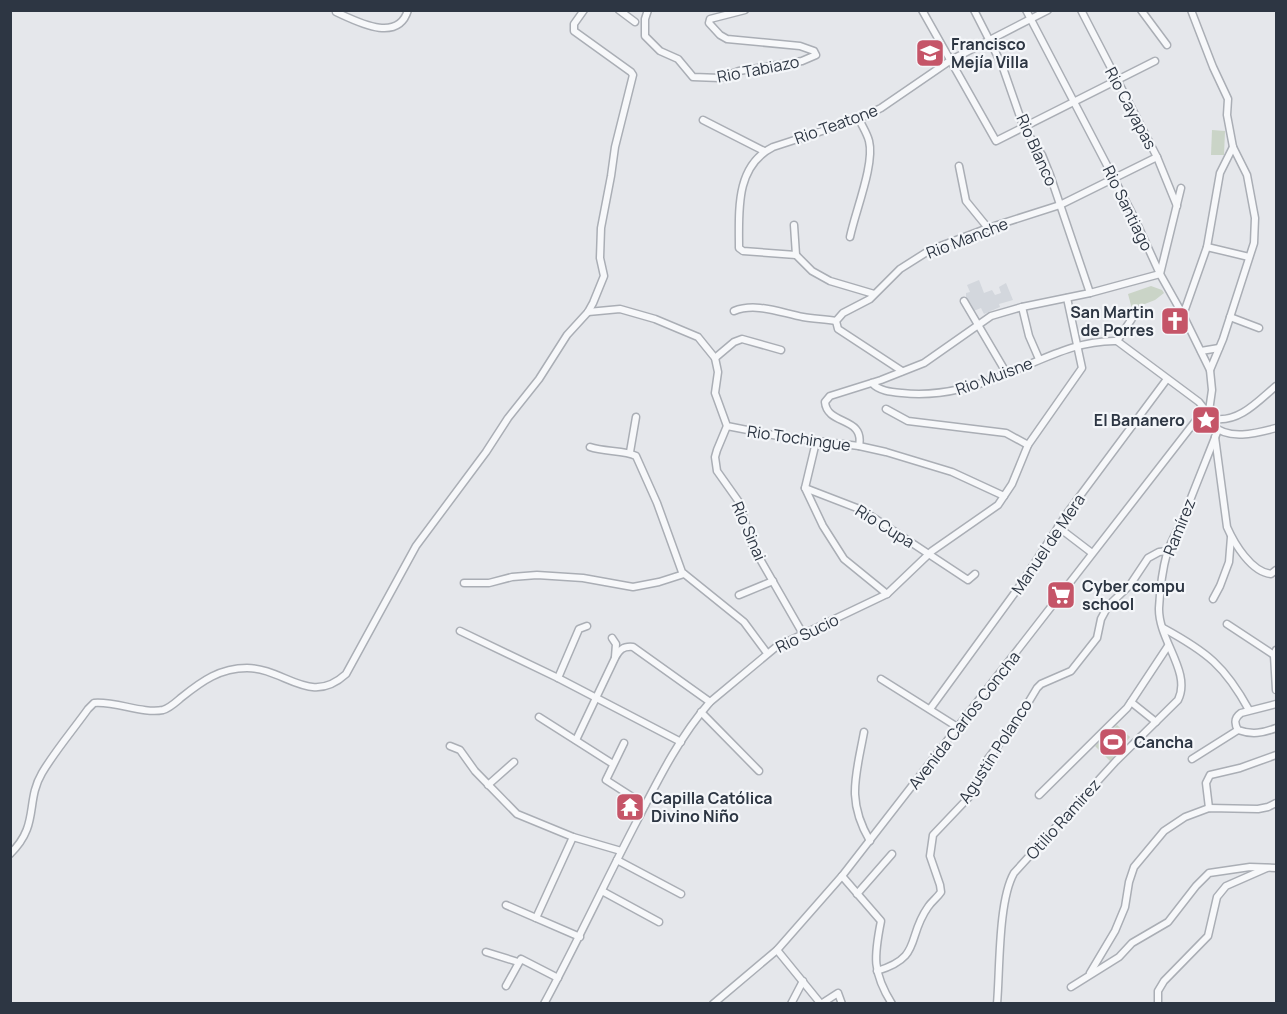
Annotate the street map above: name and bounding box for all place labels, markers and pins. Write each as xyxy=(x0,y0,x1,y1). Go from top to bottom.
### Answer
place label: Francisco Mejía Villa xyxy=(951,33,1028,73)
school or university icon: Francisco Mejía Villa xyxy=(914,37,946,69)
place label: San Martin de Porres xyxy=(1070,301,1154,341)
church icon: San Martin de Porres xyxy=(1159,305,1191,337)
place icon: El Bananero xyxy=(1190,404,1222,436)
place label: El Bananero xyxy=(1094,409,1185,431)
place label: Cyber compu school xyxy=(1082,575,1185,615)
supermarket icon: Cyber compu school xyxy=(1045,579,1077,611)
sports icon: Cancha xyxy=(1097,726,1129,758)
place label: Cancha xyxy=(1134,731,1193,753)
place label: Capilla Católica Divino Niño xyxy=(651,787,772,827)
temple icon: Capilla Católica Divino Niño xyxy=(614,791,646,823)

